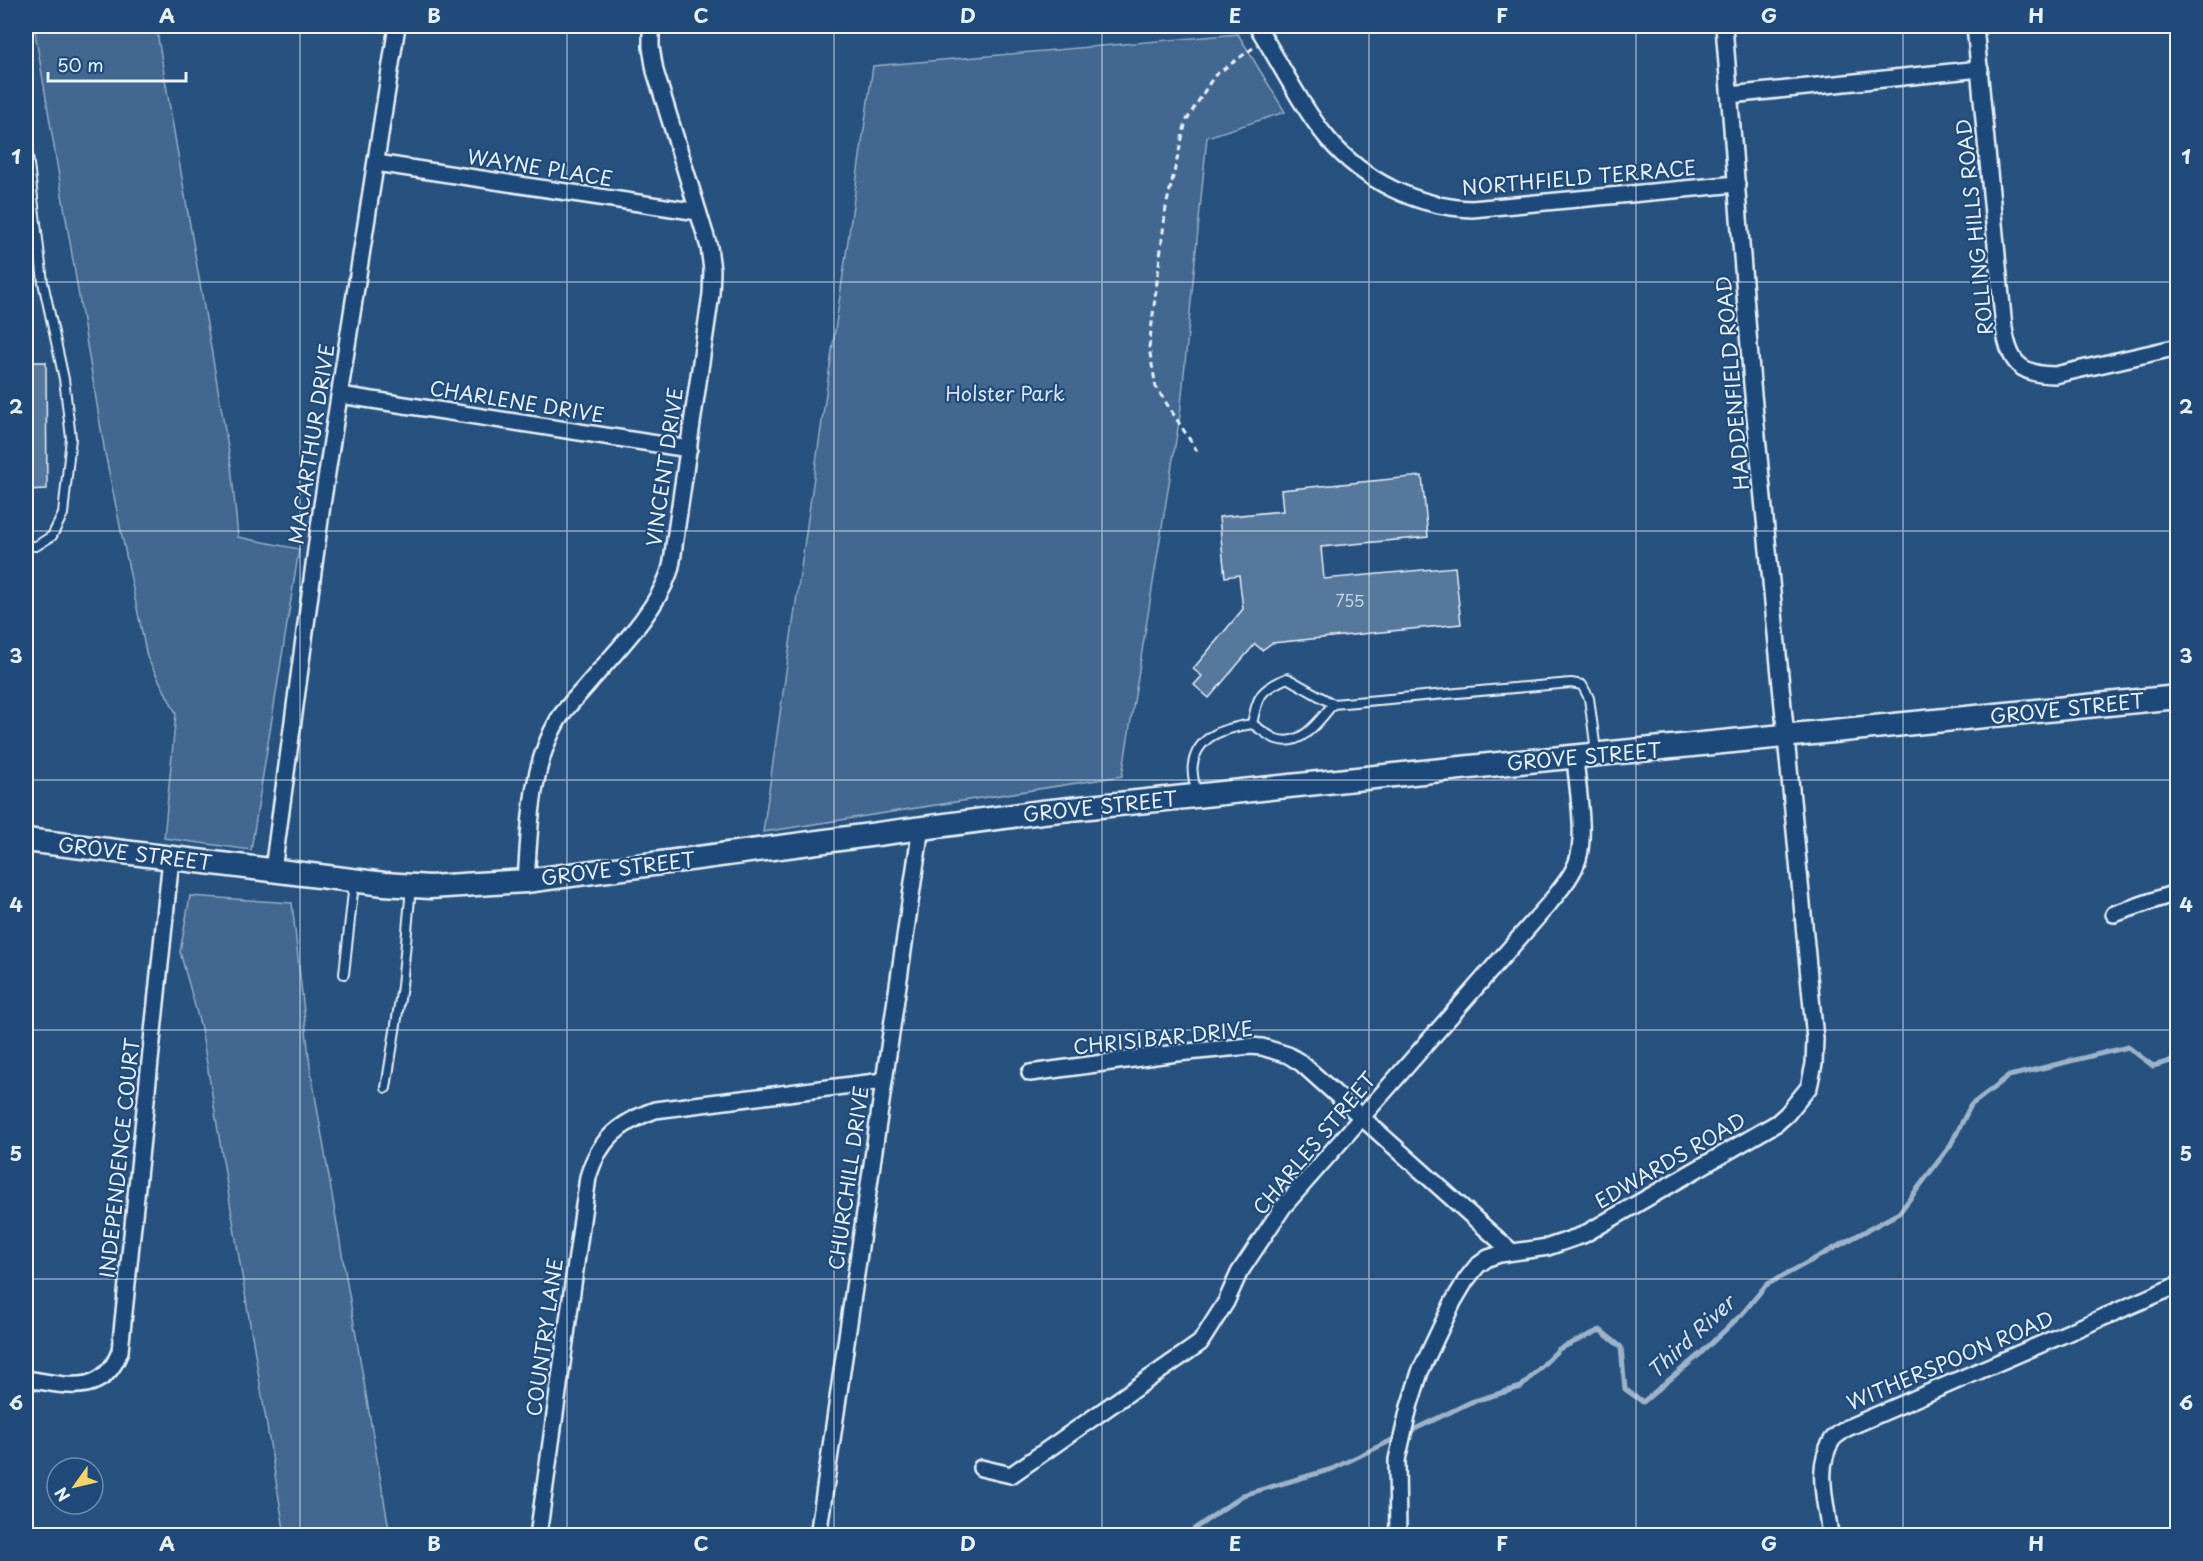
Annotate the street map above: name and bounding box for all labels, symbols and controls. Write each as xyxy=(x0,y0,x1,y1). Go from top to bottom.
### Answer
text: A xyxy=(159,0,175,30)
text: B xyxy=(427,0,441,30)
text: C xyxy=(693,0,709,30)
text: D xyxy=(960,0,976,30)
text: E xyxy=(1229,0,1241,30)
text: F xyxy=(1496,0,1508,30)
text: G xyxy=(1761,0,1777,30)
text: H xyxy=(2028,0,2044,30)
scale bar xyxy=(48,45,186,83)
text: 50 m xyxy=(57,51,104,78)
street label: ROLLING HILLS ROAD xyxy=(1948,117,2000,337)
text: 1 xyxy=(11,141,21,171)
street label: WAYNE PLACE xyxy=(465,141,615,193)
text: 1 xyxy=(2181,141,2191,171)
street label: NORTHFIELD TERRACE xyxy=(1461,152,1697,202)
street label: HADDENFIELD ROAD xyxy=(1708,275,1756,491)
street label: MACARTHUR DRIVE xyxy=(280,342,342,546)
street label: CHARLENE DRIVE xyxy=(428,372,606,430)
park label: Holster Park xyxy=(945,378,1065,408)
street label: VINCENT DRIVE xyxy=(638,385,690,549)
text: 2 xyxy=(9,391,23,421)
text: 2 xyxy=(2179,391,2193,421)
house number: 755 xyxy=(1336,588,1364,612)
text: 3 xyxy=(9,640,23,670)
text: 3 xyxy=(2179,640,2193,670)
street label: GROVE STREET xyxy=(1988,685,2146,731)
street label: GROVE STREET xyxy=(1506,734,1663,778)
street label: GROVE STREET xyxy=(1021,783,1179,829)
street label: GROVE STREET xyxy=(56,829,214,877)
street label: GROVE STREET xyxy=(539,844,697,892)
text: 4 xyxy=(9,889,23,919)
text: 4 xyxy=(2179,889,2193,919)
street label: CHRISIBAR DRIVE xyxy=(1071,1013,1255,1061)
street label: INDEPENDENCE COURT xyxy=(91,1036,147,1279)
street label: CHARLES STREET xyxy=(1245,1065,1383,1221)
street label: CHURCHILL DRIVE xyxy=(820,1084,876,1272)
street label: EDWARDS ROAD xyxy=(1589,1105,1751,1215)
text: 5 xyxy=(10,1138,22,1168)
text: 5 xyxy=(2180,1138,2192,1168)
street label: COUNTRY LANE xyxy=(518,1256,570,1418)
water label: Third River xyxy=(1639,1285,1743,1385)
street label: WITHERSPOON ROAD xyxy=(1842,1303,2058,1417)
text: 6 xyxy=(9,1387,23,1417)
text: 6 xyxy=(2179,1387,2193,1417)
north arrow xyxy=(45,1456,105,1516)
text: N xyxy=(48,1483,75,1507)
text: A xyxy=(159,1528,175,1558)
text: B xyxy=(427,1528,441,1558)
text: C xyxy=(693,1528,709,1558)
text: D xyxy=(960,1528,976,1558)
text: E xyxy=(1229,1528,1241,1558)
text: F xyxy=(1496,1528,1508,1558)
text: G xyxy=(1761,1528,1777,1558)
text: H xyxy=(2028,1528,2044,1558)

